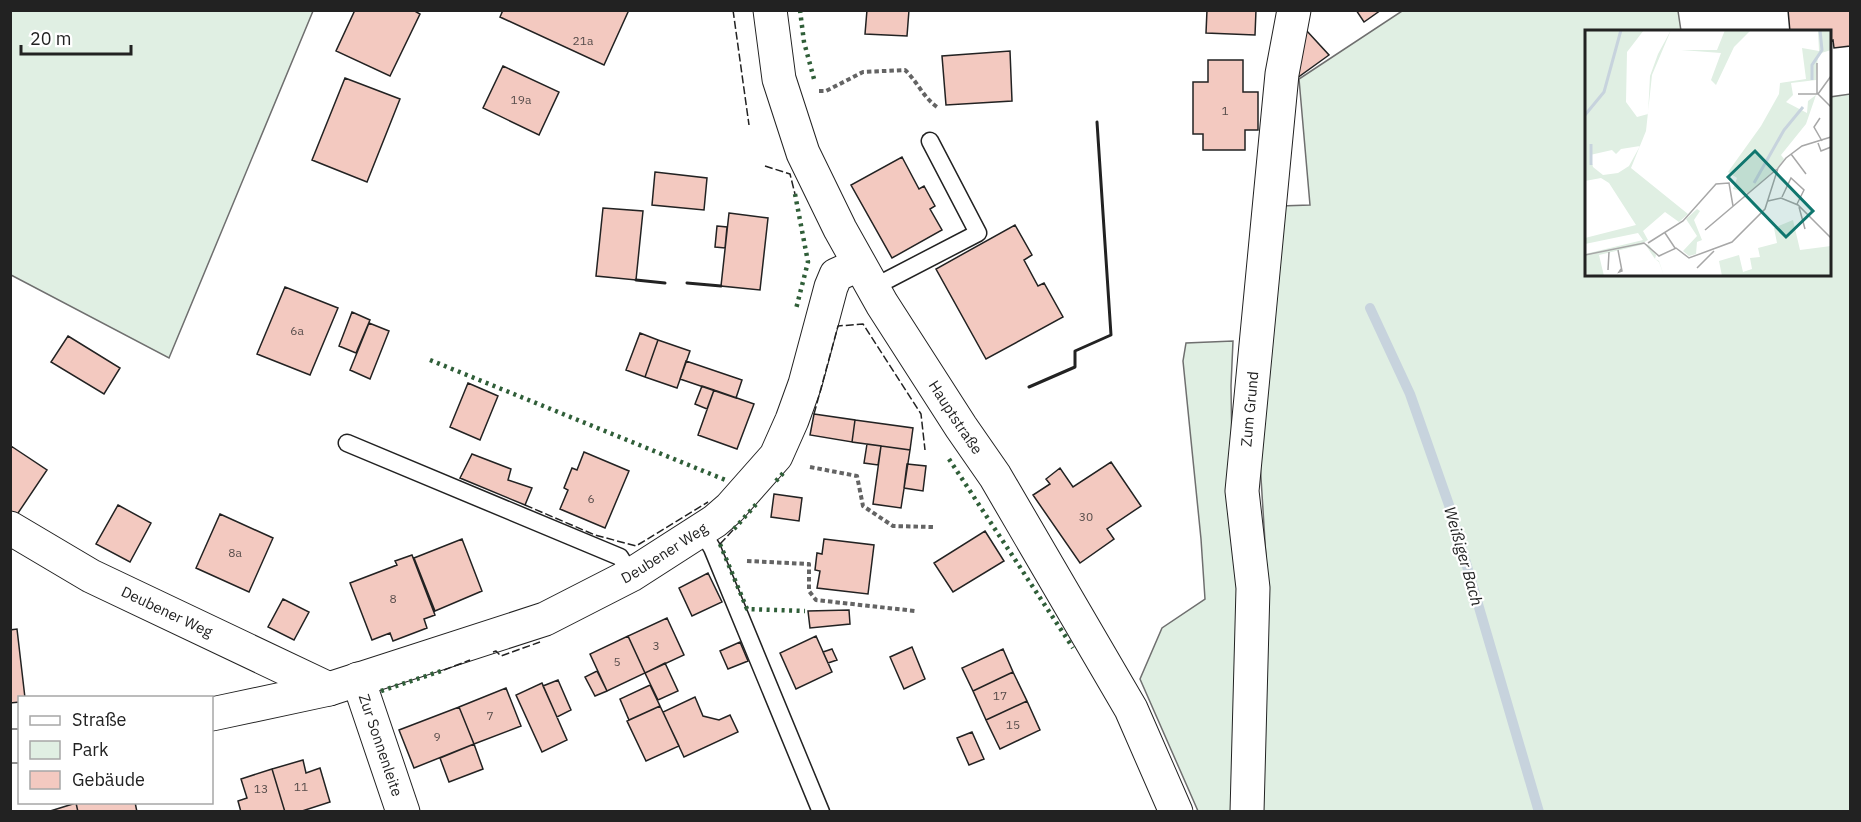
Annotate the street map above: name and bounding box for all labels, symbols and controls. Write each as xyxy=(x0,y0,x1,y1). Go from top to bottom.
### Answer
scale bar xyxy=(21,18,130,56)
text: 20 m xyxy=(30,27,72,50)
inset map xyxy=(1585,30,1831,276)
house number: 21a xyxy=(573,33,594,48)
house number: 19a xyxy=(511,92,532,107)
house number: 1 xyxy=(1221,103,1229,118)
house number: 6a xyxy=(290,323,304,338)
street label: Zum Grund xyxy=(1236,371,1262,448)
street label: Hauptstraße xyxy=(925,377,987,458)
house number: 6 xyxy=(587,491,595,506)
water label: Weißiger Bach xyxy=(1440,504,1488,608)
house number: 30 xyxy=(1079,509,1093,524)
street label: Deubener Weg xyxy=(618,518,711,587)
house number: 8a xyxy=(228,545,242,560)
street label: Deubener Weg xyxy=(118,582,216,641)
house number: 8 xyxy=(389,591,397,606)
house number: 3 xyxy=(652,638,660,653)
house number: 5 xyxy=(613,654,621,669)
house number: 17 xyxy=(993,688,1007,703)
street label: Zur Sonnenleite xyxy=(355,692,407,799)
legend xyxy=(18,696,213,804)
text: Straße xyxy=(72,708,126,731)
house number: 7 xyxy=(486,708,494,723)
house number: 15 xyxy=(1006,717,1020,732)
house number: 9 xyxy=(433,729,441,744)
text: Park xyxy=(72,738,109,761)
text: Gebäude xyxy=(72,768,145,791)
house number: 11 xyxy=(294,779,308,794)
house number: 13 xyxy=(254,781,268,796)

